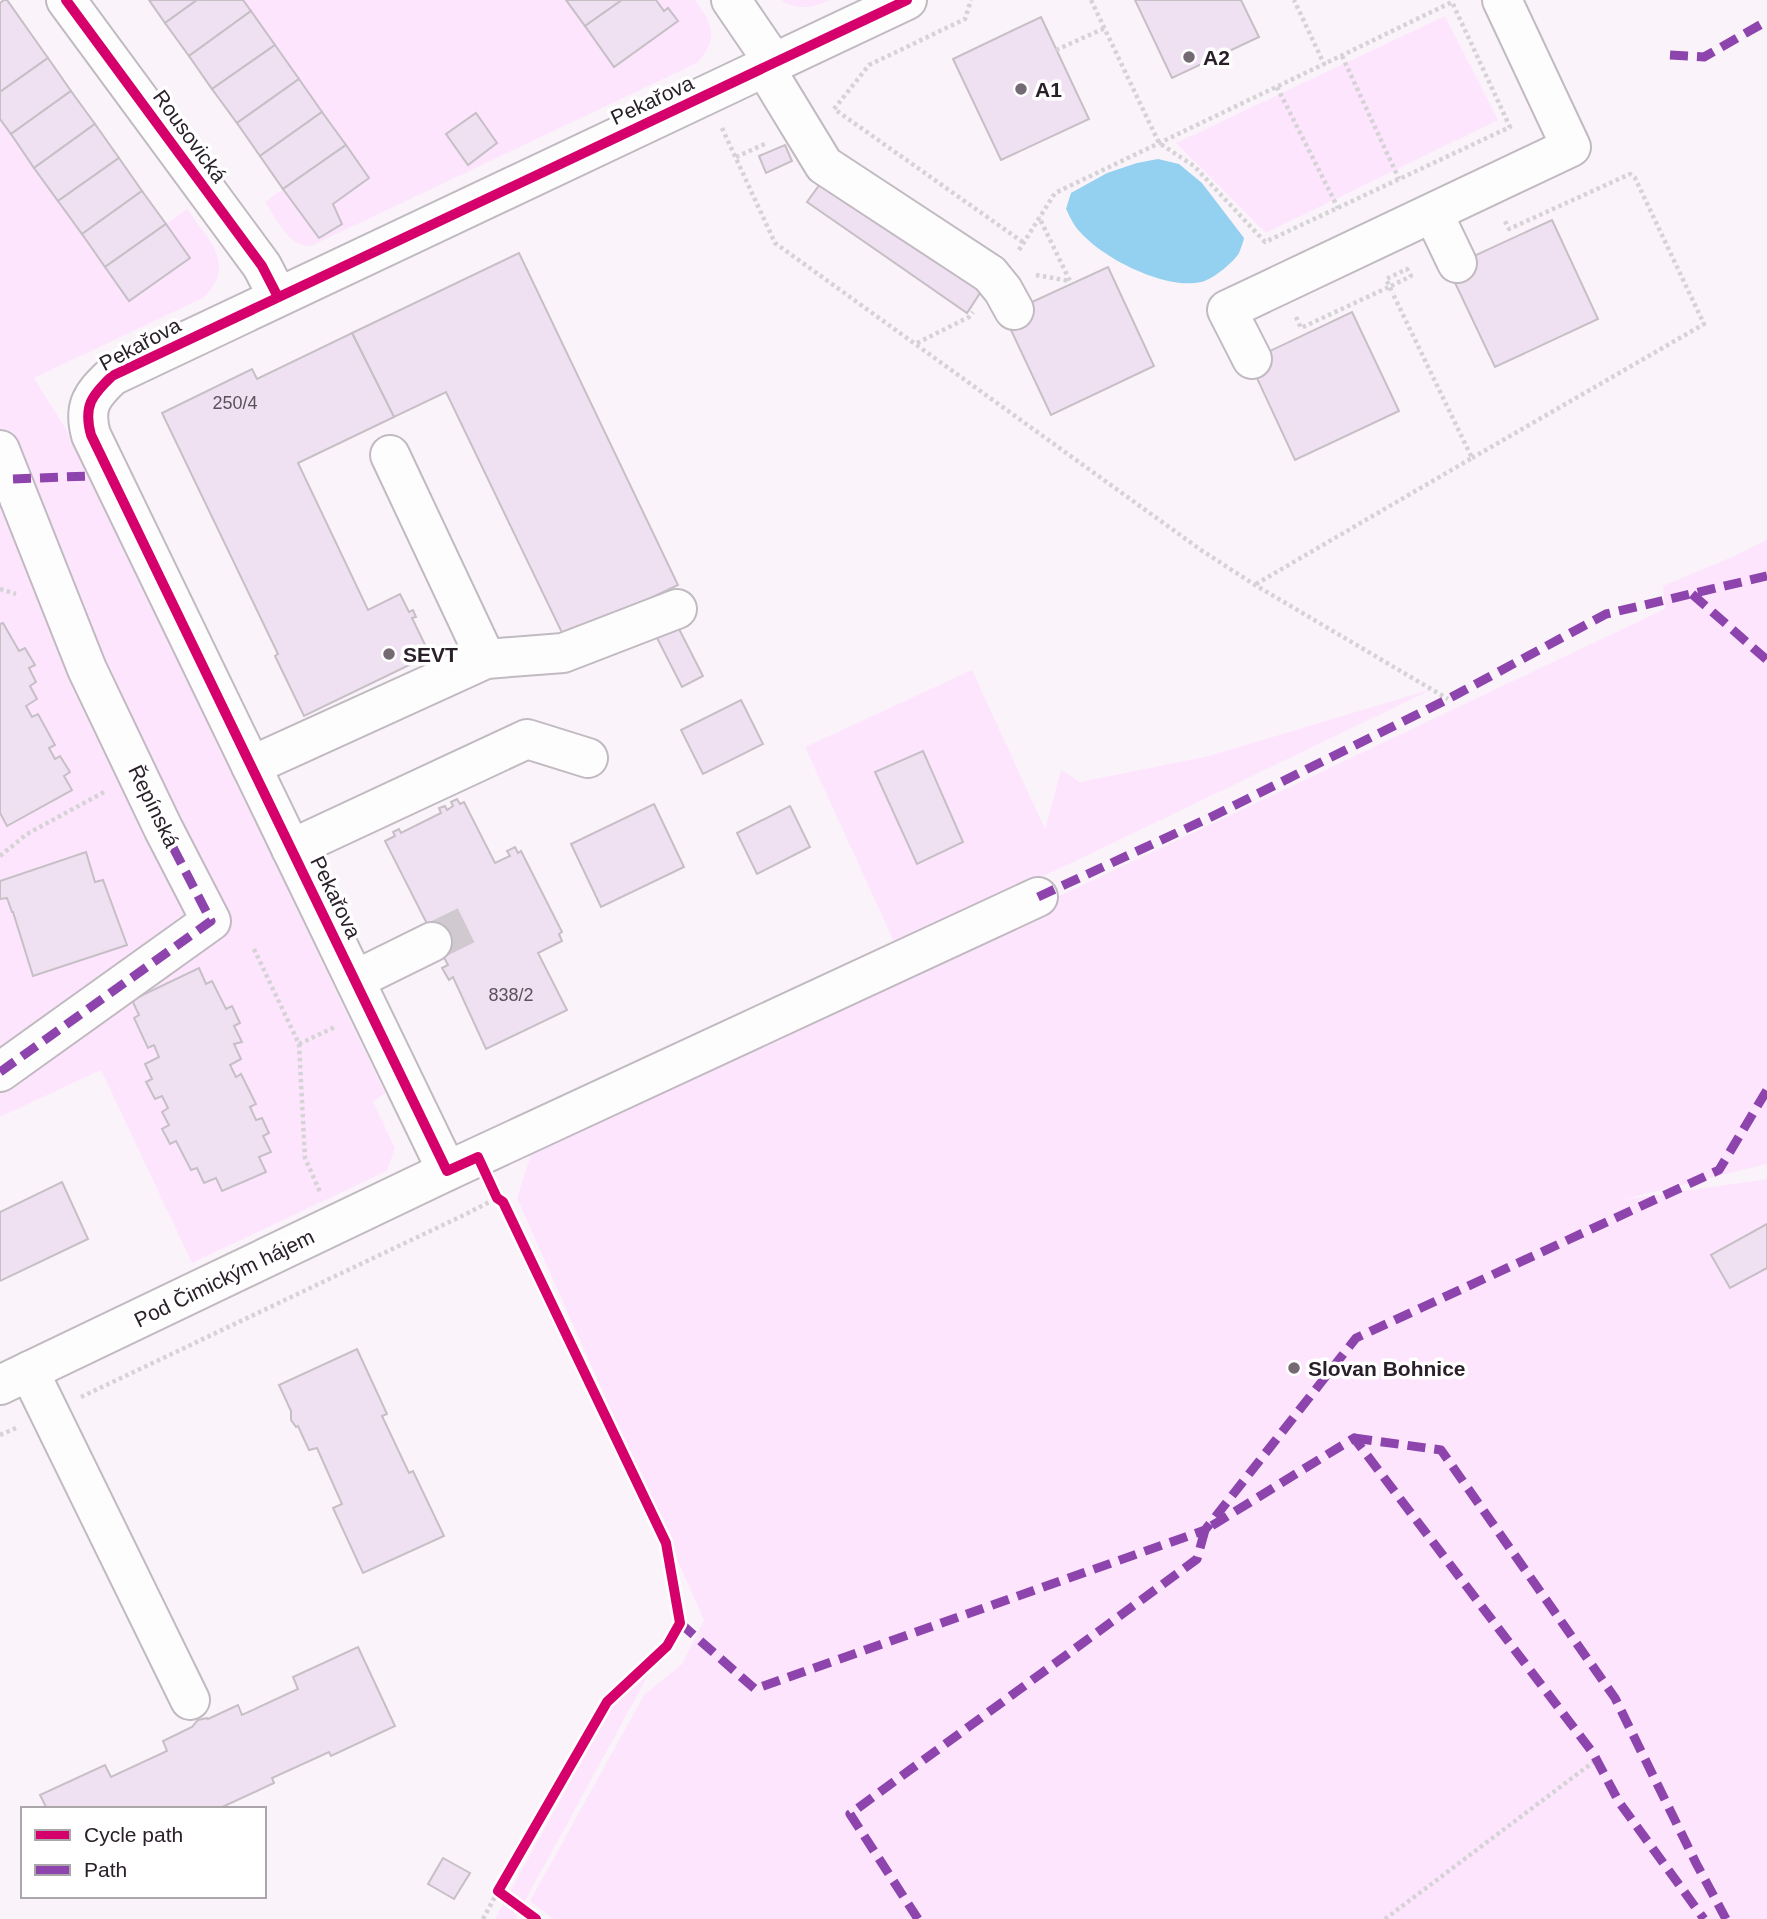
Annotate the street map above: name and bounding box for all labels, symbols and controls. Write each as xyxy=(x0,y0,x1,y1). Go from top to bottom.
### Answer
place label: A2 xyxy=(1203,46,1230,69)
marker: A2 xyxy=(1181,49,1197,65)
street label: Pekařova xyxy=(607,71,697,129)
place label: A1 xyxy=(1035,78,1062,101)
marker: A1 xyxy=(1013,81,1029,97)
street label: Rousovická xyxy=(149,85,231,187)
street label: Pekařova xyxy=(95,313,185,375)
house number: 250/4 xyxy=(212,393,258,413)
place label: SEVT xyxy=(403,643,458,666)
marker: SEVT xyxy=(381,646,397,662)
street label: Řepínská xyxy=(124,761,184,851)
street label: Pekařova xyxy=(306,852,366,942)
house number: 838/2 xyxy=(488,985,534,1005)
street label: Pod Čimickým hájem xyxy=(130,1224,318,1332)
place label: Slovan Bohnice xyxy=(1308,1357,1466,1380)
marker: Slovan Bohnice xyxy=(1286,1360,1302,1376)
legend xyxy=(21,1807,266,1898)
text: Cycle path xyxy=(84,1823,183,1846)
text: Path xyxy=(84,1858,127,1881)

